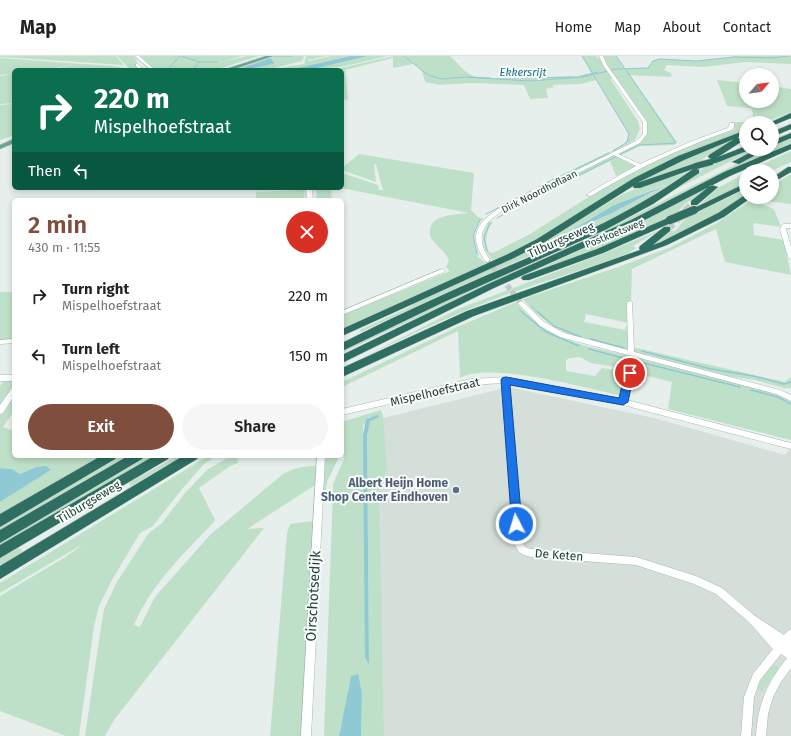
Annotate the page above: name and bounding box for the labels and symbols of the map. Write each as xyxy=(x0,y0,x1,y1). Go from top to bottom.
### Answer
water label: Ekkersrijt xyxy=(500,66,547,79)
north arrow xyxy=(739,68,779,108)
street label: Dirk Noordhoflaan xyxy=(500,168,579,216)
street label: Postkoetsweg xyxy=(583,216,646,251)
street label: Tilburgseweg xyxy=(526,219,597,261)
pin xyxy=(613,356,647,390)
street label: Mispelhoefstraat xyxy=(389,375,482,409)
place label: Albert Heijn Home Shop Center Eindhoven xyxy=(321,476,448,504)
street label: Tilburgseweg xyxy=(55,477,124,526)
marker: Albert Heijn Home Shop Center Eindhoven xyxy=(451,485,461,495)
position arrow xyxy=(495,503,537,545)
street label: De Keten xyxy=(534,546,584,564)
street label: Oirschotsedijk xyxy=(303,549,324,642)

